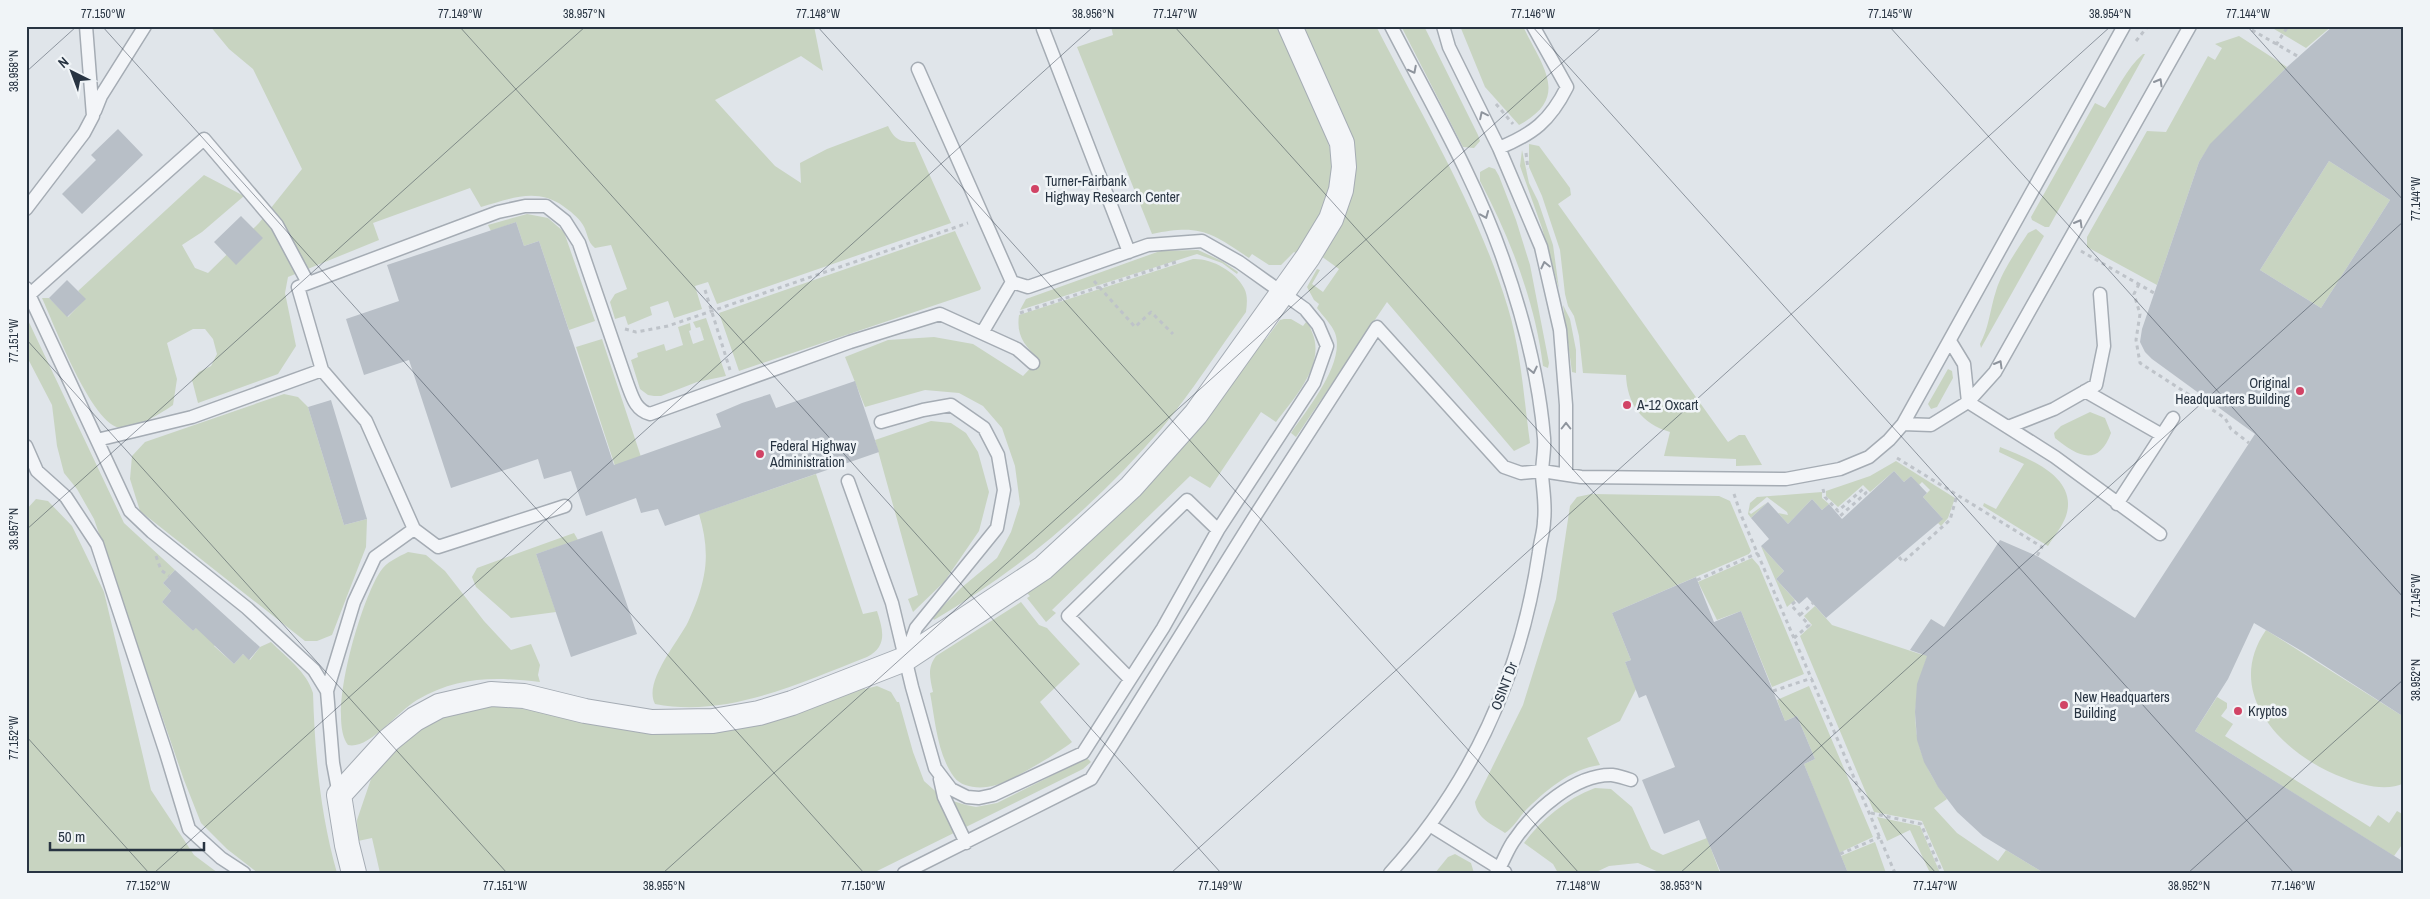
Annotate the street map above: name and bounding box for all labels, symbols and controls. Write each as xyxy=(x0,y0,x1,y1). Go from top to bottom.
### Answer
text: 77.150°W xyxy=(81,6,126,22)
text: 77.149°W xyxy=(438,6,483,22)
text: 38.957°N xyxy=(563,6,605,22)
text: 77.148°W xyxy=(796,6,841,22)
text: 38.956°N xyxy=(1072,6,1114,22)
text: 77.147°W xyxy=(1153,6,1198,22)
text: 77.146°W xyxy=(1511,6,1556,22)
text: 77.145°W xyxy=(1868,6,1913,22)
text: 38.954°N xyxy=(2089,6,2131,22)
text: 77.144°W xyxy=(2226,6,2271,22)
north arrow xyxy=(48,48,98,98)
text: 38.958°N xyxy=(6,50,22,92)
text: N xyxy=(54,53,72,72)
one-way arrow xyxy=(1407,65,1417,74)
one-way arrow xyxy=(2152,78,2162,87)
one-way arrow xyxy=(1479,112,1489,121)
place label: Turner-Fairbank Highway Research Center xyxy=(1045,172,1180,206)
text: 77.144°W xyxy=(2408,176,2424,221)
marker: Turner-Fairbank Highway Research Center xyxy=(1029,183,1041,195)
one-way arrow xyxy=(1479,210,1490,219)
one-way arrow xyxy=(2072,219,2082,228)
one-way arrow xyxy=(1540,261,1551,270)
text: 77.151°W xyxy=(6,318,22,363)
one-way arrow xyxy=(1993,361,2003,370)
one-way arrow xyxy=(1528,366,1538,375)
place label: Original Headquarters Building xyxy=(2175,374,2291,408)
marker: Original Headquarters Building xyxy=(2294,385,2306,397)
place label: A-12 Oxcart xyxy=(1636,396,1698,414)
marker: A-12 Oxcart xyxy=(1621,399,1633,411)
one-way arrow xyxy=(1561,421,1571,429)
place label: Federal Highway Administration xyxy=(769,437,856,471)
marker: Federal Highway Administration xyxy=(754,448,766,460)
text: 38.957°N xyxy=(6,508,22,550)
text: 77.145°W xyxy=(2408,573,2424,618)
street label: OSINT Dr xyxy=(1487,659,1521,713)
text: 38.952°N xyxy=(2408,659,2424,701)
place label: New Headquarters Building xyxy=(2074,688,2170,722)
marker: New Headquarters Building xyxy=(2058,699,2070,711)
place label: Kryptos xyxy=(2248,702,2287,720)
marker: Kryptos xyxy=(2232,705,2244,717)
text: 77.152°W xyxy=(6,715,22,760)
scale bar xyxy=(50,819,204,851)
text: 50 m xyxy=(58,826,85,847)
text: 77.152°W xyxy=(126,878,171,894)
text: 77.151°W xyxy=(483,878,528,894)
text: 38.955°N xyxy=(643,878,685,894)
text: 77.150°W xyxy=(841,878,886,894)
text: 77.149°W xyxy=(1198,878,1243,894)
text: 77.148°W xyxy=(1556,878,1601,894)
text: 38.953°N xyxy=(1660,878,1702,894)
text: 77.147°W xyxy=(1913,878,1958,894)
text: 38.952°N xyxy=(2168,878,2210,894)
text: 77.146°W xyxy=(2271,878,2316,894)

